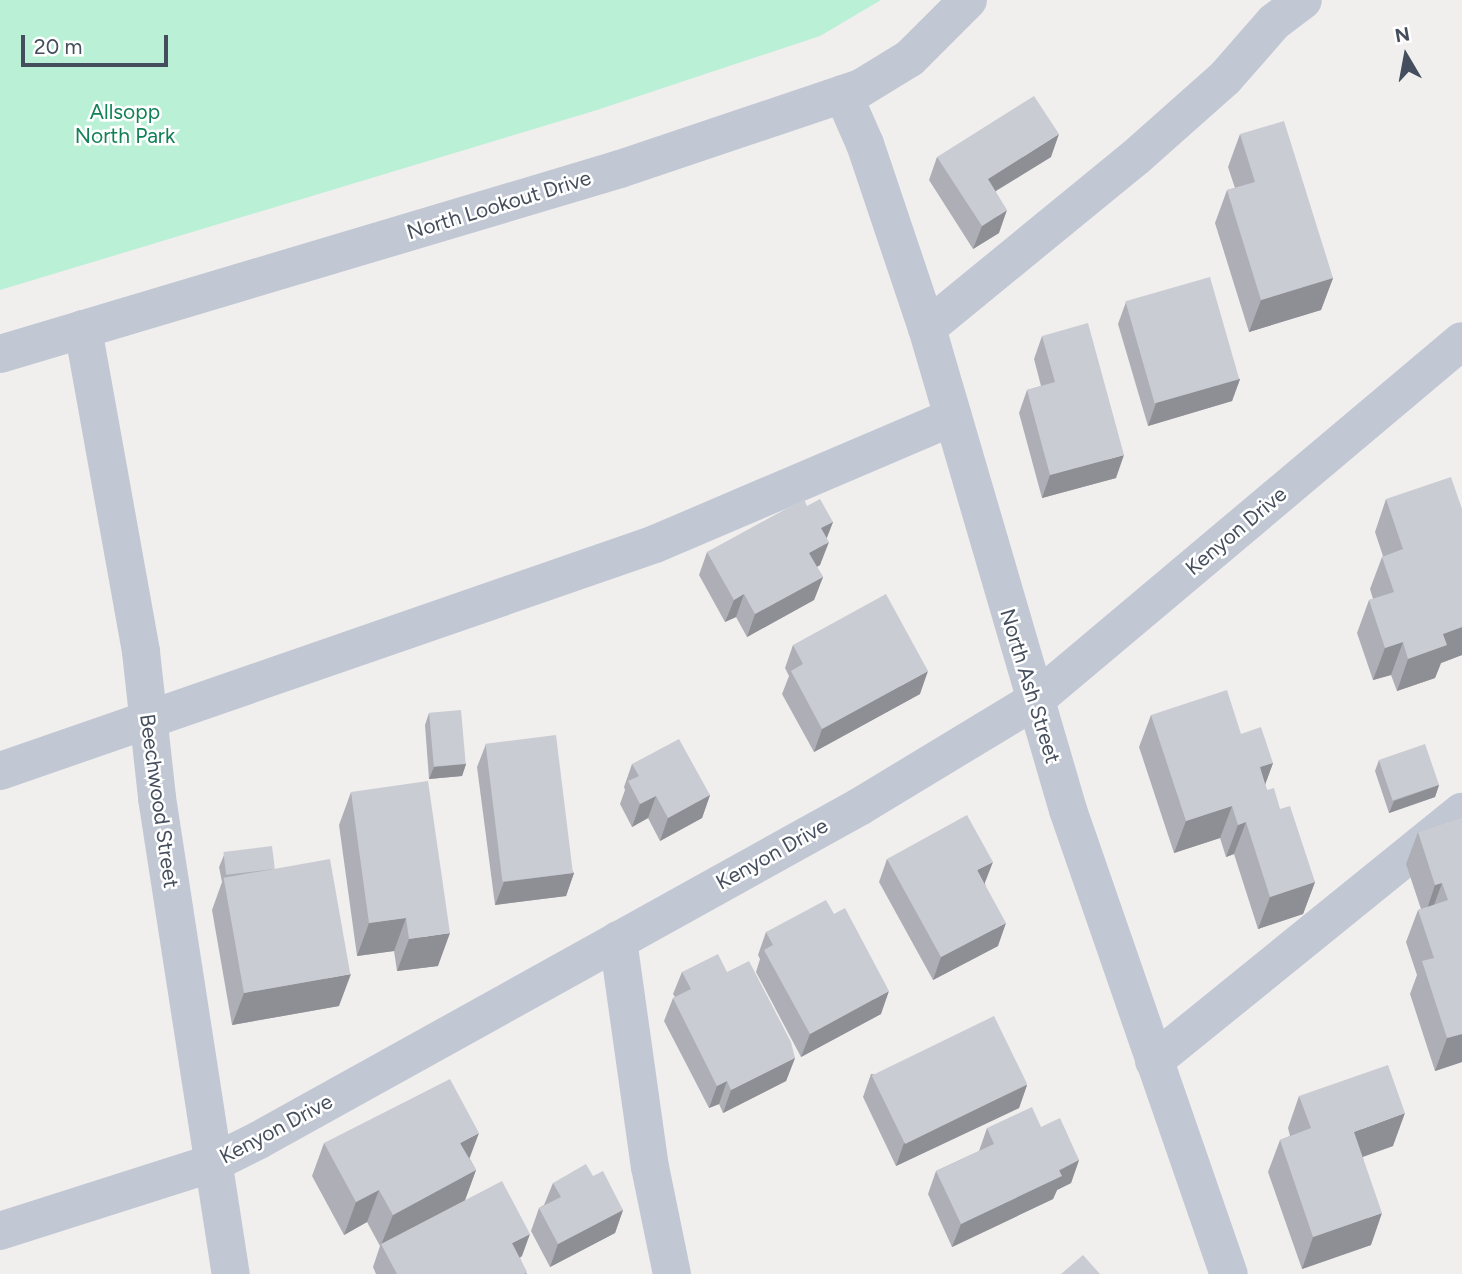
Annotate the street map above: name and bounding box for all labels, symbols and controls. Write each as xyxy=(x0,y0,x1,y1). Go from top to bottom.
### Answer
scale bar xyxy=(24,21,172,65)
north arrow xyxy=(1371,21,1441,91)
text: N xyxy=(1393,22,1411,47)
text: 20 m xyxy=(34,34,82,59)
park label: Allsopp North Park xyxy=(75,99,175,149)
street label: North Lookout Drive xyxy=(404,165,594,245)
street label: Kenyon Drive xyxy=(1180,481,1292,581)
street label: North Ash Street xyxy=(995,606,1065,766)
street label: Beechwood Street xyxy=(134,712,184,890)
street label: Kenyon Drive xyxy=(712,813,832,895)
street label: Kenyon Drive xyxy=(215,1089,337,1169)

